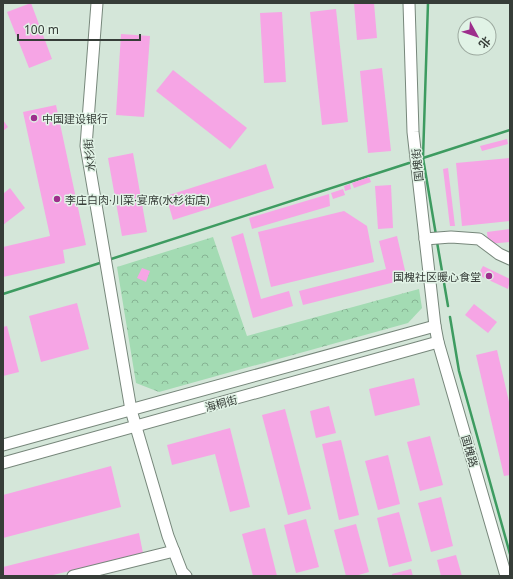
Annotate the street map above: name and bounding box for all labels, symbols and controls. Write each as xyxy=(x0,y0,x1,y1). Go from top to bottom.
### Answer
scale bar xyxy=(18,16,140,42)
north arrow xyxy=(457,16,497,56)
text: 100 m xyxy=(24,21,59,38)
text: 北 xyxy=(476,34,494,52)
place label: 中国建设银行 xyxy=(42,111,108,126)
marker: 中国建设银行 xyxy=(29,113,39,123)
street label: 水杉街 xyxy=(80,138,98,172)
street label: 国槐街 xyxy=(408,148,426,182)
place label: 李庄白肉·川菜·宴席(水杉街店) xyxy=(65,192,210,207)
marker: 李庄白肉·川菜·宴席(水杉街店) xyxy=(52,194,62,204)
place label: 国槐社区暖心食堂 xyxy=(393,269,481,284)
marker: 国槐社区暖心食堂 xyxy=(484,271,494,281)
street label: 海桐街 xyxy=(203,391,239,415)
street label: 国槐路 xyxy=(458,433,482,469)

